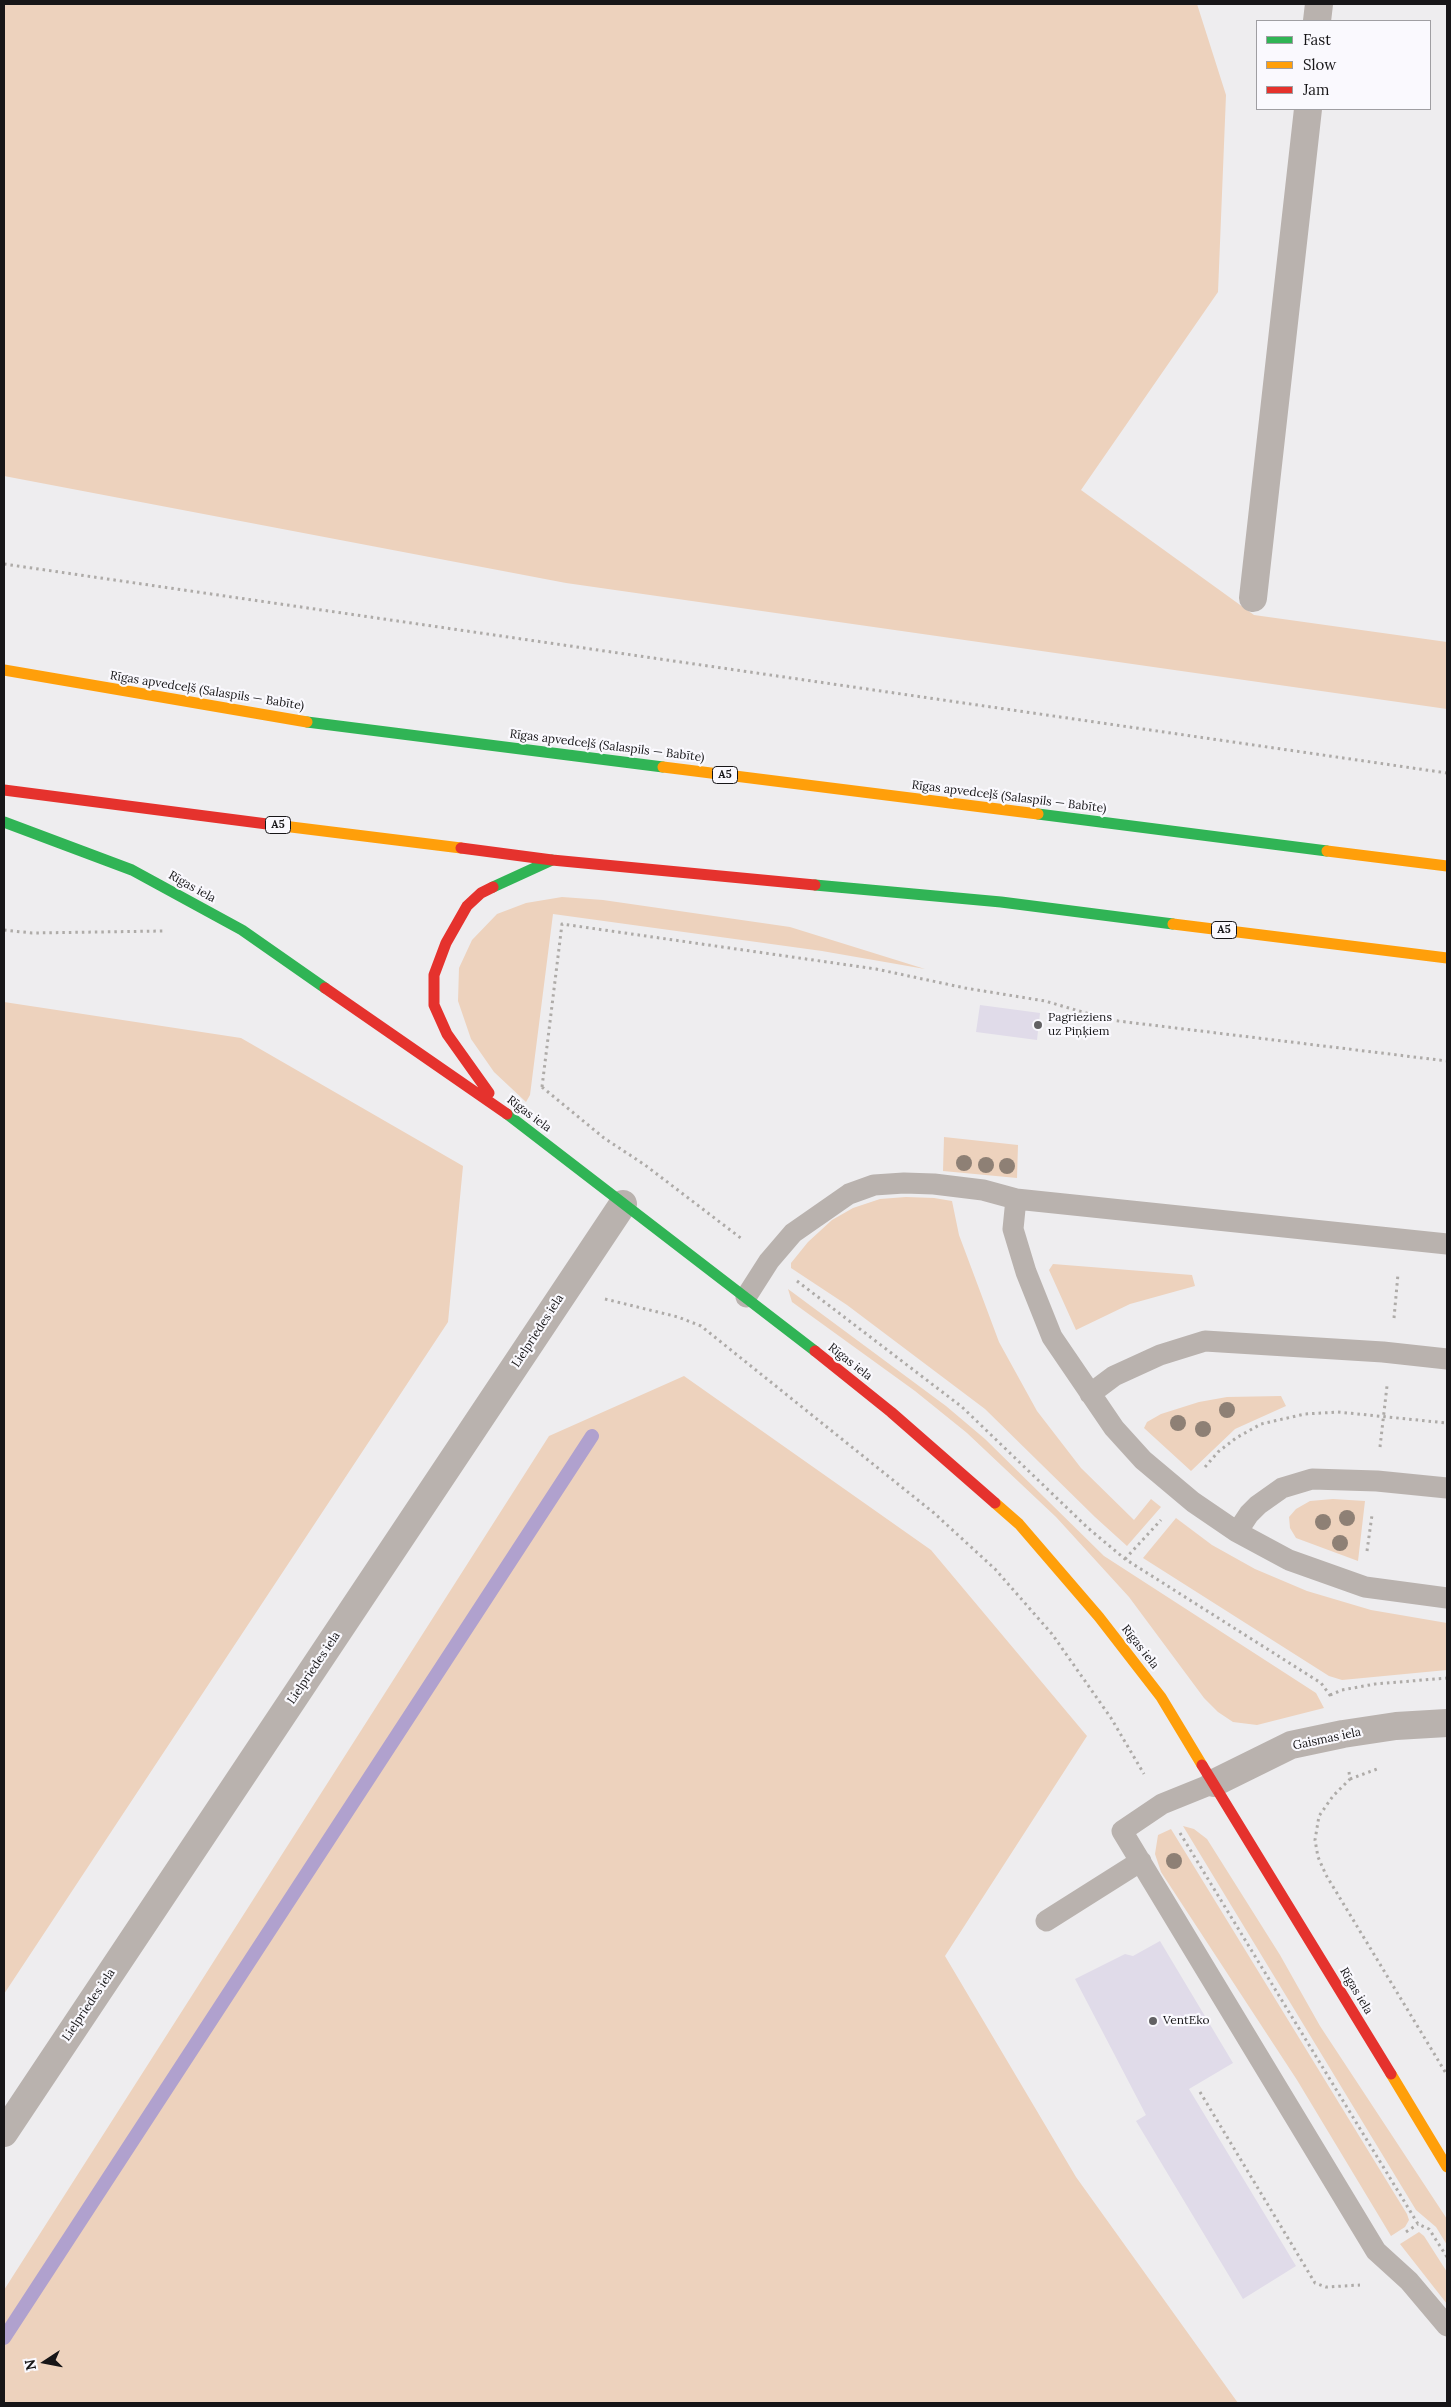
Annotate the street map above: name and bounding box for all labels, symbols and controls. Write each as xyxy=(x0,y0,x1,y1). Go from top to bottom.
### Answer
legend xyxy=(1256,20,1431,110)
text: Fast xyxy=(1303,30,1331,49)
text: Slow xyxy=(1303,55,1336,74)
text: Jam xyxy=(1303,80,1330,99)
street label: Rīgas apvedceļš (Salaspils — Babīte) xyxy=(109,669,305,713)
street label: Rīgas apvedceļš (Salaspils — Babīte) xyxy=(509,727,705,765)
road number: A5 xyxy=(712,766,738,784)
street label: Rīgas apvedceļš (Salaspils — Babīte) xyxy=(911,778,1107,816)
road number: A5 xyxy=(266,816,290,834)
street label: Rīgas iela xyxy=(166,868,218,906)
road number: A5 xyxy=(1212,922,1236,938)
place label: Pagrieziens uz Piņķiem xyxy=(1048,1011,1112,1039)
marker: Pagrieziens uz Piņķiem xyxy=(1032,1019,1044,1031)
street label: Rīgas iela xyxy=(504,1093,554,1135)
street label: Lielpriedes iela xyxy=(509,1292,567,1370)
street label: Rīgas iela xyxy=(825,1340,875,1384)
street label: Rīgas iela xyxy=(1118,1622,1162,1672)
street label: Lielpriedes iela xyxy=(285,1629,343,1707)
street label: Gaismas iela xyxy=(1292,1725,1362,1753)
street label: Rīgas iela xyxy=(1336,1965,1376,2017)
street label: Lielpriedes iela xyxy=(60,1966,118,2044)
place label: VentEko xyxy=(1163,2014,1210,2028)
marker: VentEko xyxy=(1147,2015,1159,2027)
north arrow xyxy=(20,2337,70,2387)
text: N xyxy=(20,2358,40,2372)

